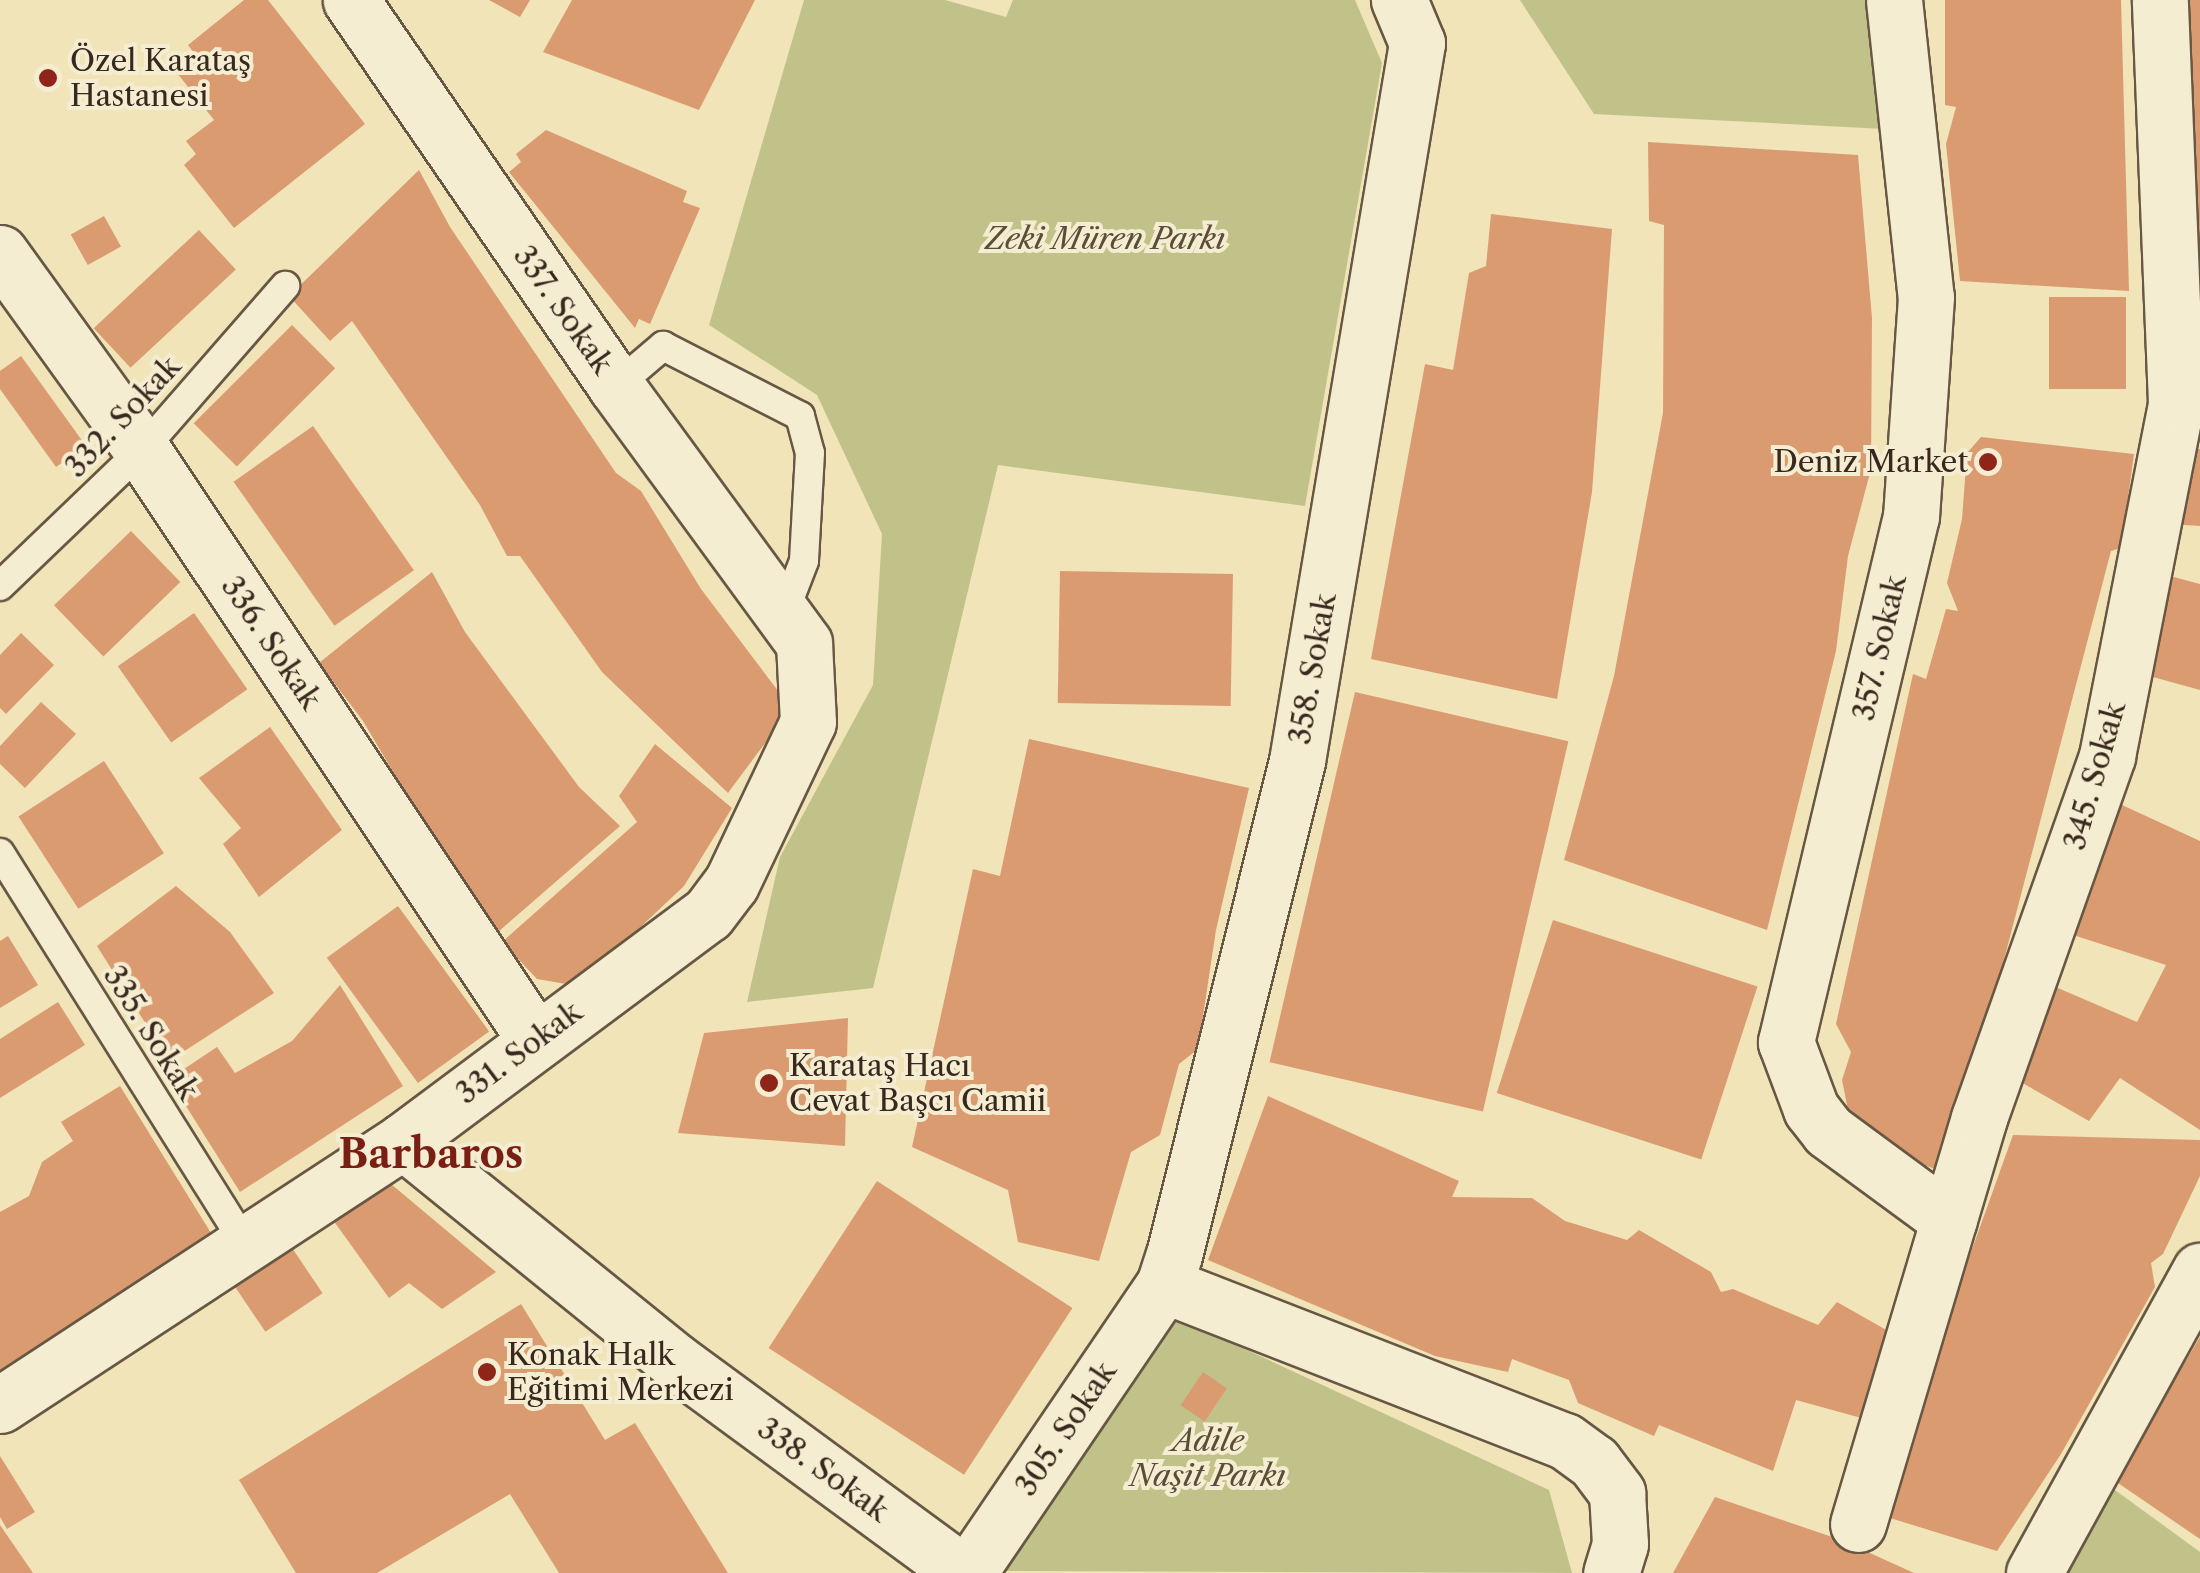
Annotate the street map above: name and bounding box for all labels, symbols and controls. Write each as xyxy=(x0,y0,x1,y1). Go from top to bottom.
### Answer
place label: Özel Karataş Hastanesi xyxy=(70,43,251,114)
marker: Özel Karataş Hastanesi xyxy=(35,65,61,91)
park label: Zeki Müren Parkı xyxy=(984,221,1226,257)
street label: 337. Sokak xyxy=(506,239,620,381)
street label: 332. Sokak xyxy=(58,349,188,485)
place label: Deniz Market xyxy=(1773,444,1968,480)
marker: Deniz Market xyxy=(1977,451,1999,473)
street label: 336. Sokak xyxy=(213,570,329,716)
street label: 357. Sokak xyxy=(1846,572,1914,724)
street label: 358. Sokak xyxy=(1282,591,1344,747)
street label: 345. Sokak xyxy=(2057,698,2133,854)
street label: 335. Sokak xyxy=(96,959,206,1107)
street label: 331. Sokak xyxy=(449,994,589,1112)
place label: Karataş Hacı Cevat Başcı Camii xyxy=(789,1048,1046,1118)
marker: Karataş Hacı Cevat Başcı Camii xyxy=(758,1072,780,1094)
district label: Barbaros xyxy=(339,1130,523,1178)
place label: Konak Halk Eğitimi Merkezi xyxy=(507,1337,734,1408)
street label: 305. Sokak xyxy=(1008,1355,1124,1503)
marker: Konak Halk Eğitimi Merkezi xyxy=(476,1361,498,1383)
street label: 338. Sokak xyxy=(751,1411,895,1529)
park label: Adile Naşit Parkı xyxy=(1130,1423,1286,1494)

